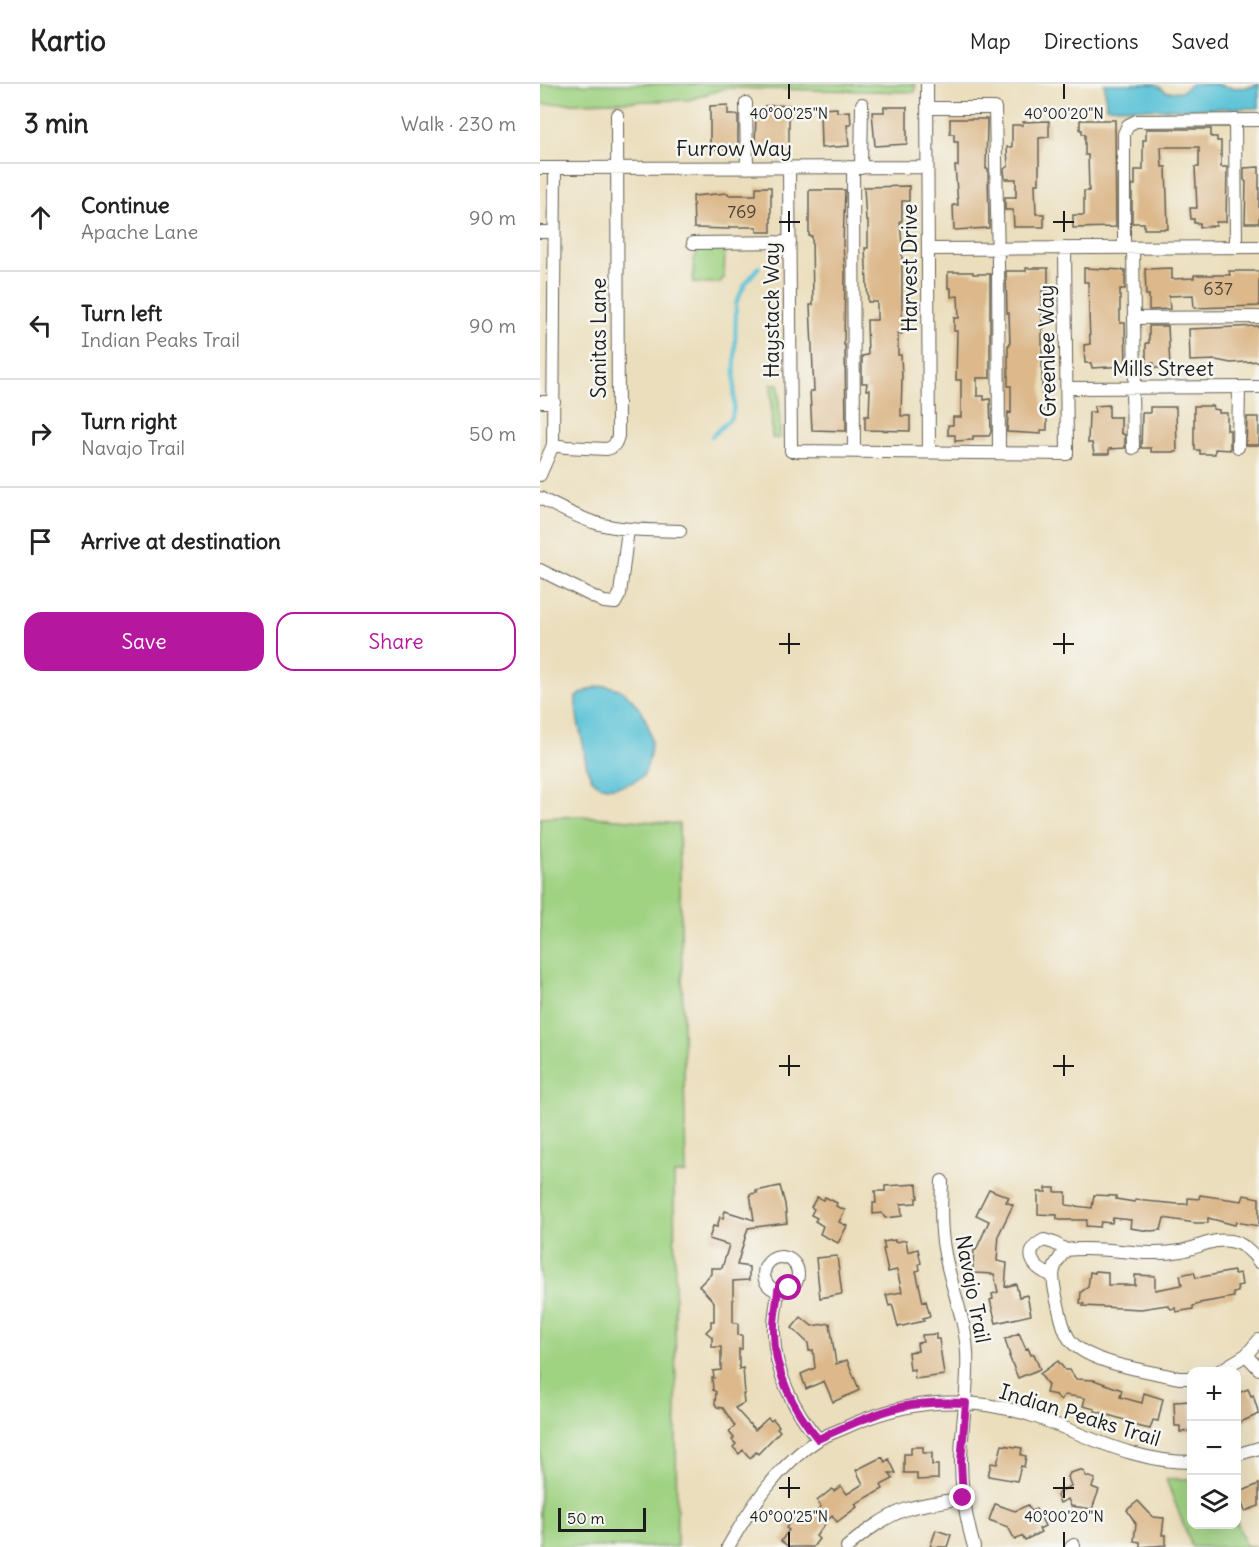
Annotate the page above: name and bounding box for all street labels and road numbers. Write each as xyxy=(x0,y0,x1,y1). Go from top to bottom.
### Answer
street label: Furrow Way xyxy=(676,135,792,162)
street label: Harvest Drive xyxy=(896,204,923,332)
street label: Haystack Way xyxy=(758,242,785,378)
street label: Sanitas Lane xyxy=(585,278,612,398)
street label: Greenlee Way xyxy=(1032,285,1062,417)
street label: Mills Street xyxy=(1112,355,1214,382)
street label: Navajo Trail xyxy=(949,1233,997,1345)
street label: Indian Peaks Trail xyxy=(996,1378,1164,1452)

